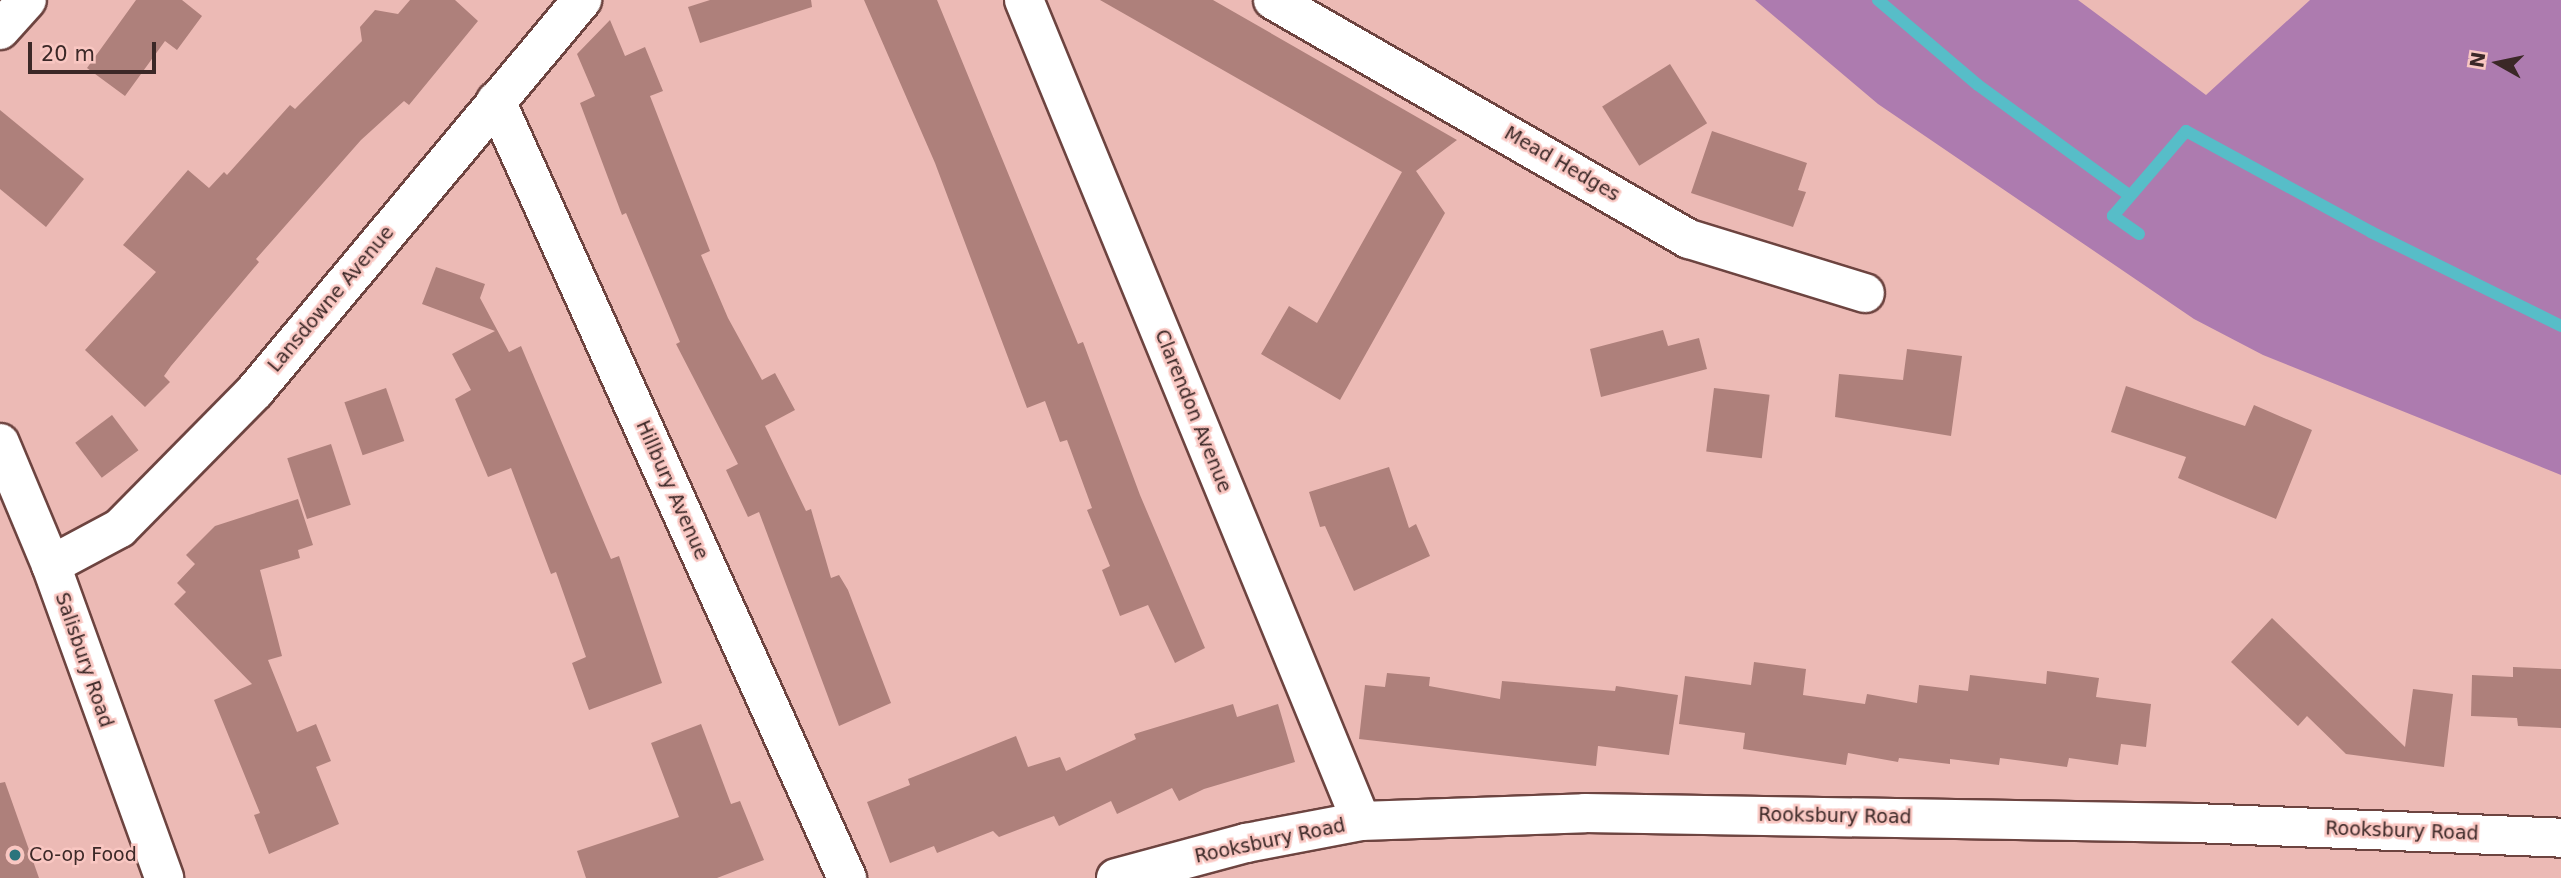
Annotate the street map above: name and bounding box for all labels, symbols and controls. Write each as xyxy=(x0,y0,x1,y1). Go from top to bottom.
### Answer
scale bar xyxy=(32,28,159,72)
north arrow xyxy=(2463,28,2533,98)
text: 20 m xyxy=(41,42,95,66)
text: N xyxy=(2465,50,2489,69)
street label: Mead Hedges xyxy=(1500,122,1624,206)
street label: Lansdowne Avenue xyxy=(263,221,399,377)
street label: Clarendon Avenue xyxy=(1150,326,1236,496)
street label: Hillbury Avenue xyxy=(631,417,713,563)
street label: Salisbury Road xyxy=(50,590,118,730)
street label: Rooksbury Road xyxy=(1758,803,1912,829)
street label: Rooksbury Road xyxy=(1193,814,1347,868)
street label: Rooksbury Road xyxy=(2325,817,2479,845)
place label: Co-op Food xyxy=(29,844,137,866)
marker: Co-op Food xyxy=(7,847,23,863)

